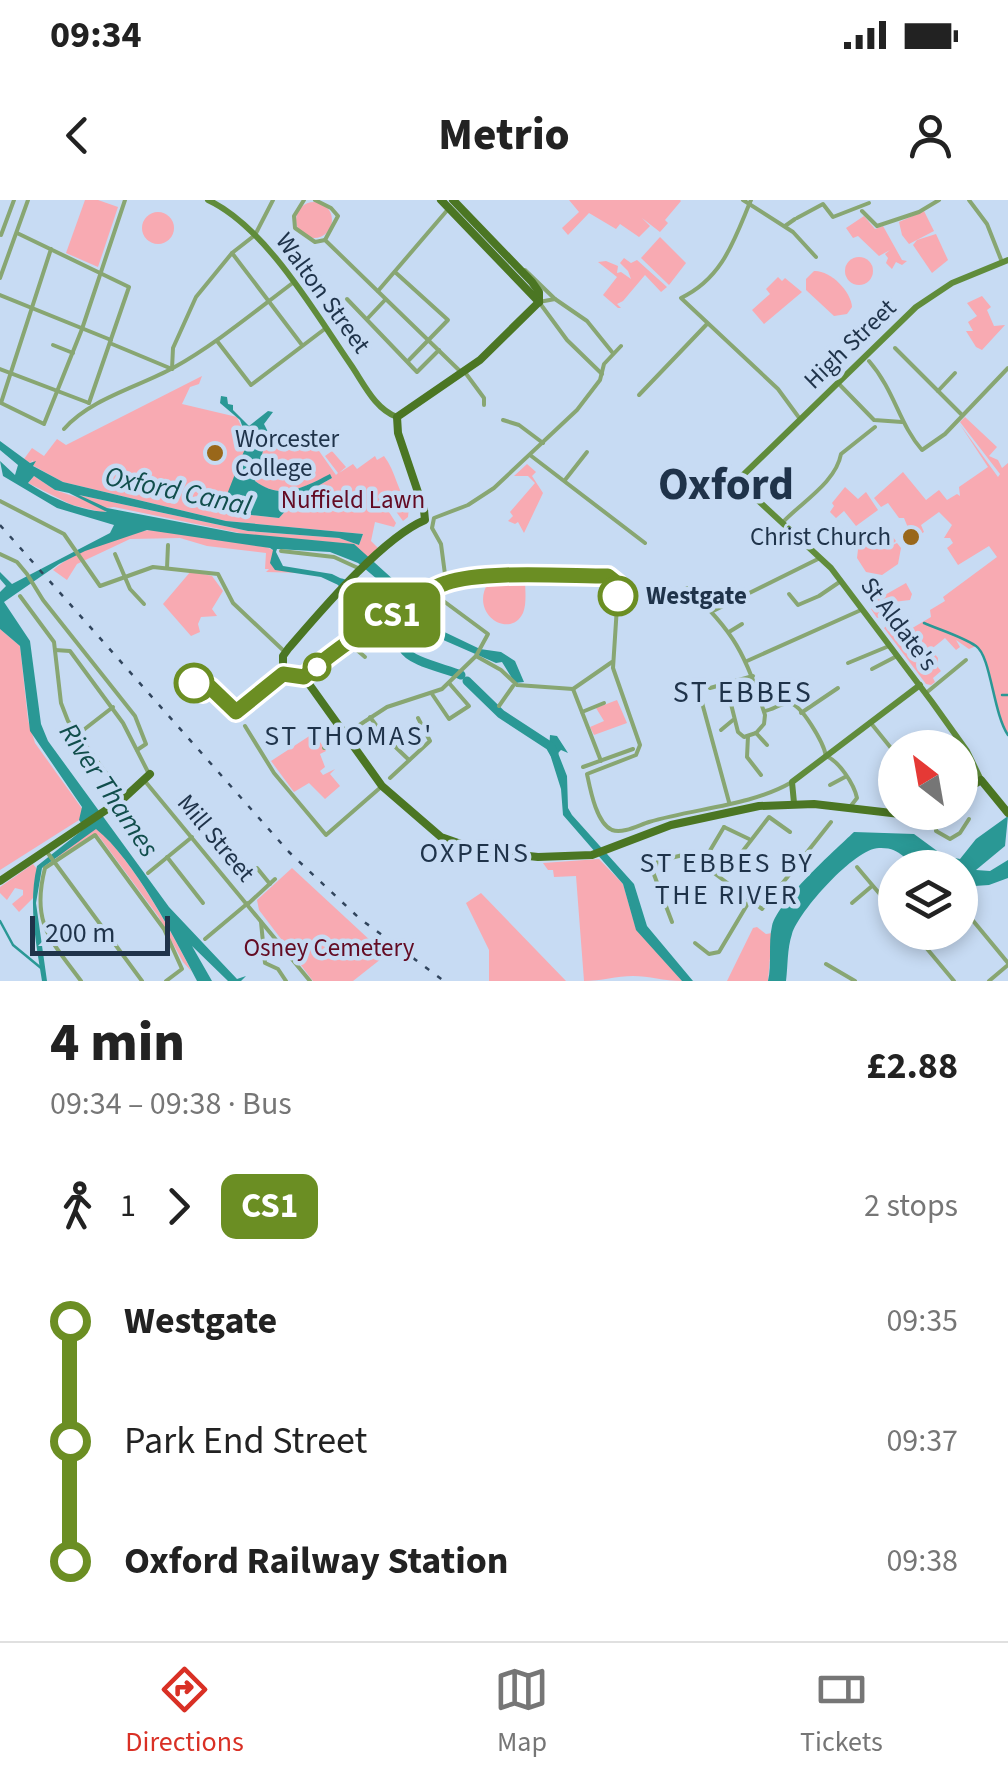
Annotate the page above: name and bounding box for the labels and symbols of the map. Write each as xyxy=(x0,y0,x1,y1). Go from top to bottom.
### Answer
street label: Walton Street xyxy=(267,225,379,361)
street label: High Street xyxy=(796,290,905,397)
place label: Worcester College xyxy=(235,421,339,486)
marker: Worcester College xyxy=(204,442,226,464)
district label: Oxford xyxy=(658,453,794,517)
water label: Oxford Canal xyxy=(101,456,255,526)
park label: Nuffield Lawn xyxy=(281,482,425,518)
place label: Christ Church xyxy=(750,519,891,555)
marker: Christ Church xyxy=(900,526,922,548)
street label: St Aldate's xyxy=(852,570,946,678)
marker: Westgate xyxy=(599,577,637,615)
place label: Westgate xyxy=(646,578,747,614)
line badge: CS1 xyxy=(334,582,450,648)
unlabelled marker xyxy=(304,654,330,680)
unlabelled marker xyxy=(175,664,213,702)
district label: ST EBBES xyxy=(673,671,813,714)
water label: River Thames xyxy=(49,715,169,865)
district label: ST THOMAS' xyxy=(264,716,434,756)
north arrow xyxy=(878,730,978,830)
street label: Mill Street xyxy=(169,786,264,890)
district label: OXPENS xyxy=(419,833,531,873)
district label: ST EBBES BY THE RIVER xyxy=(640,843,814,915)
scale bar xyxy=(30,911,170,956)
park label: Osney Cemetery xyxy=(244,930,415,966)

